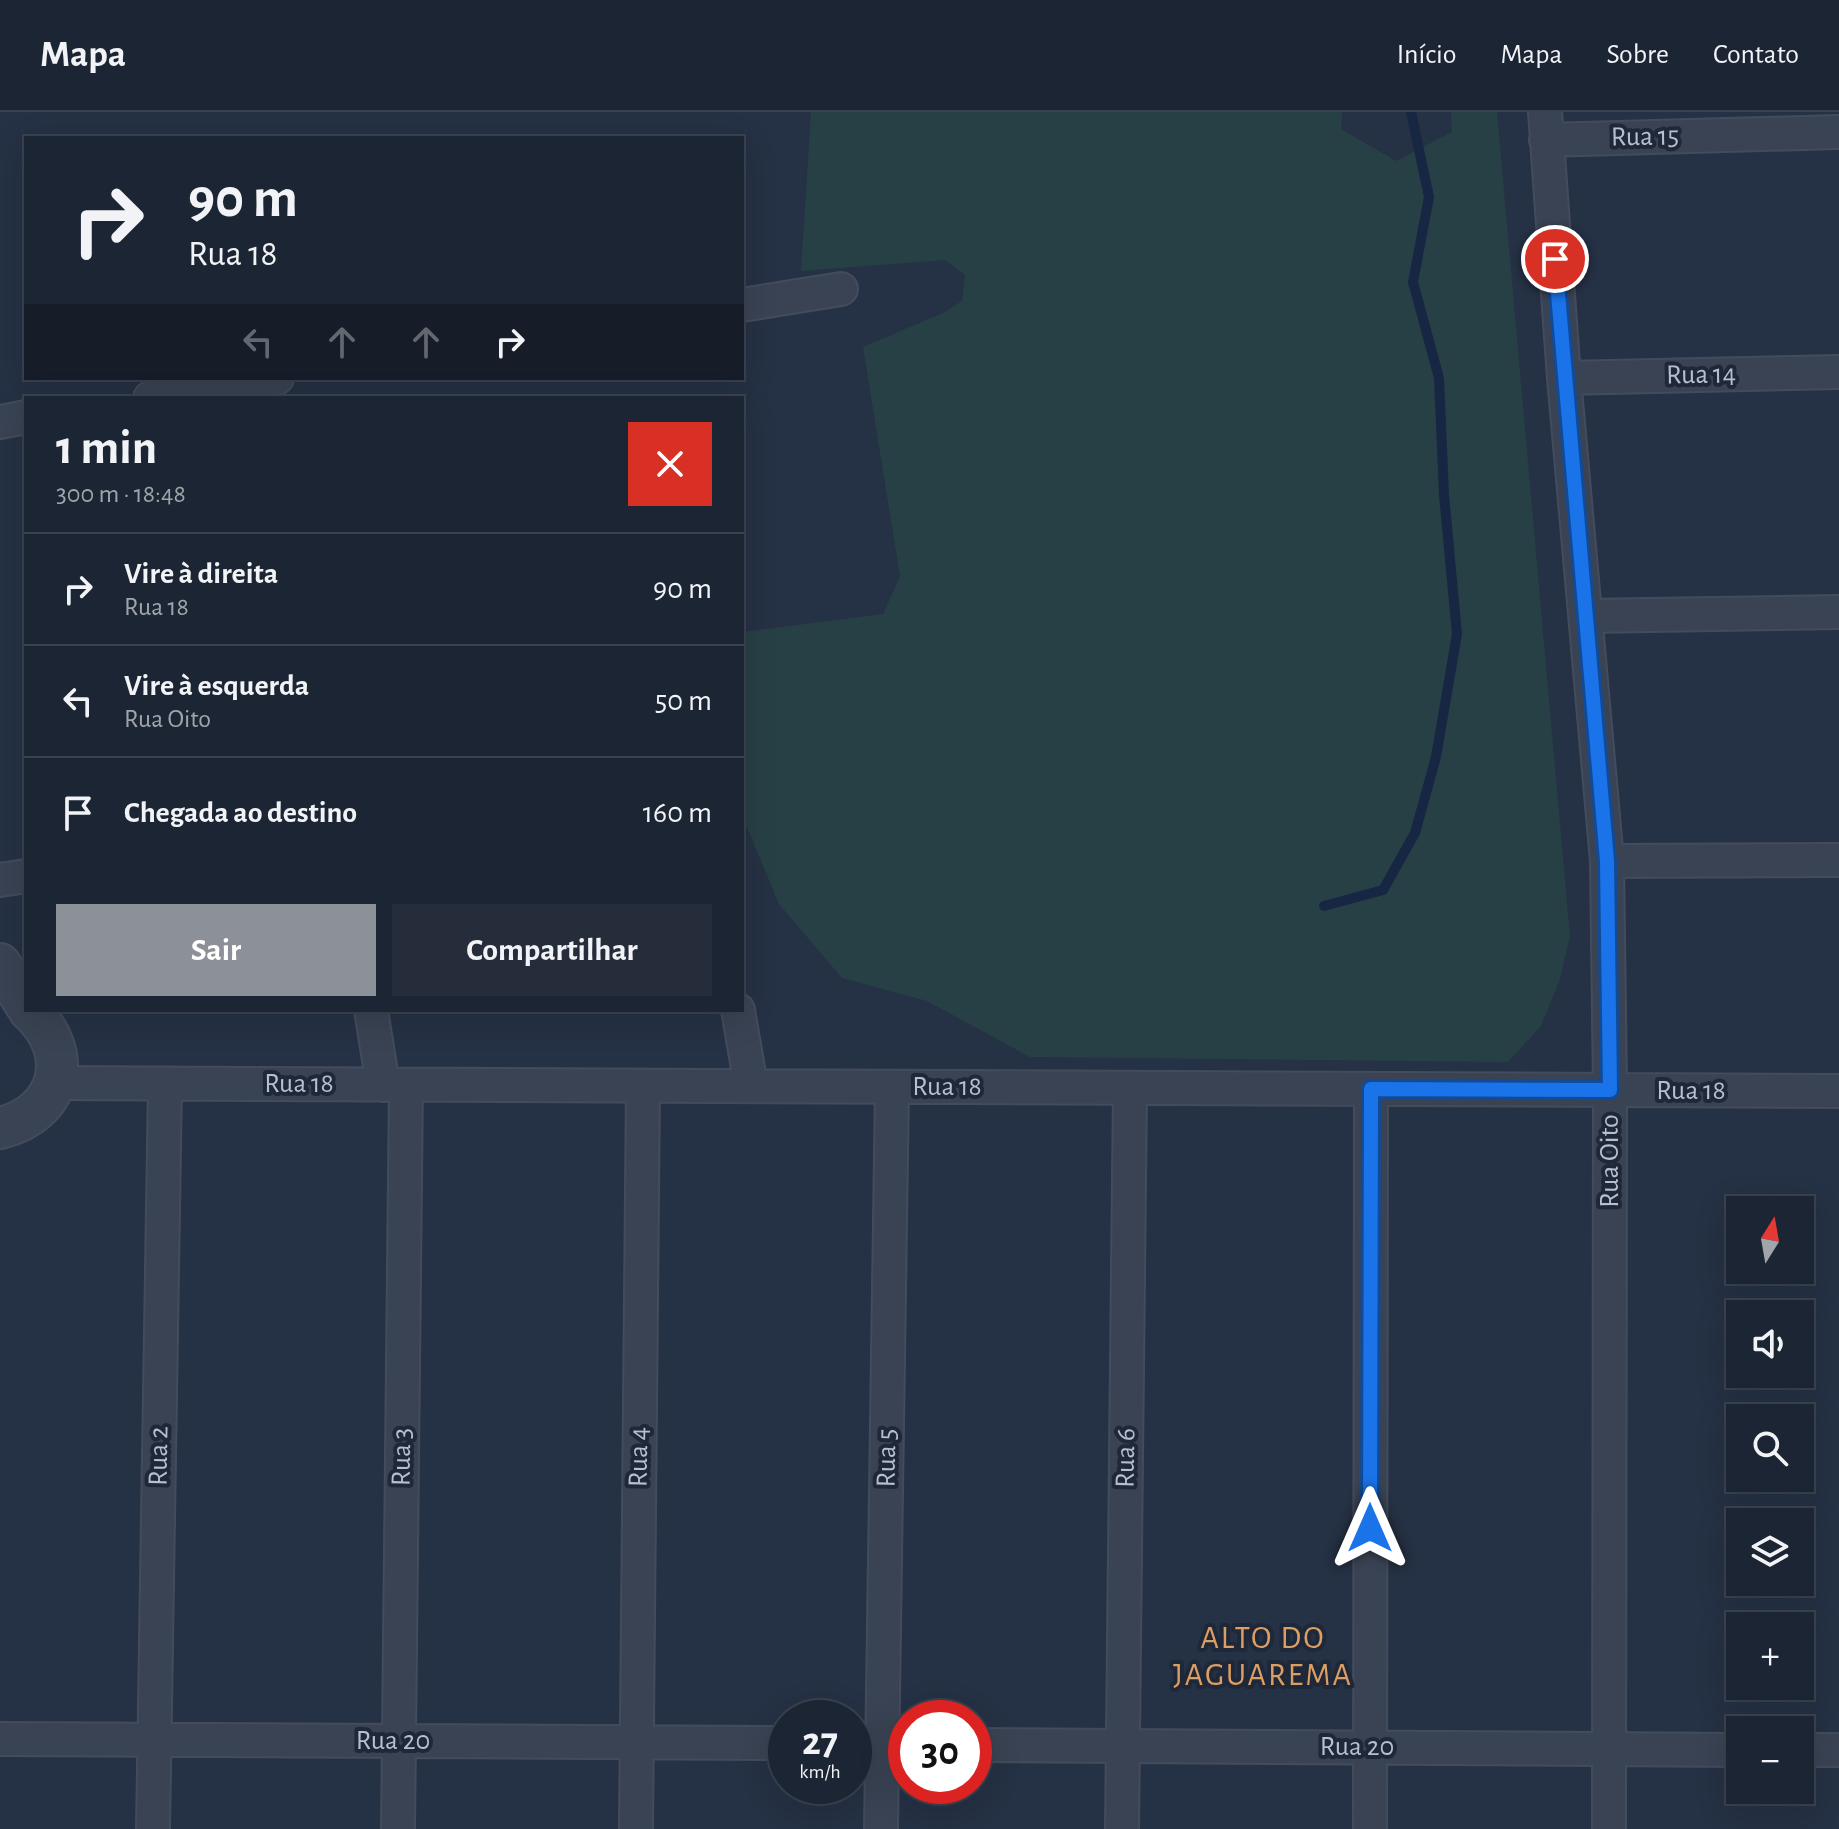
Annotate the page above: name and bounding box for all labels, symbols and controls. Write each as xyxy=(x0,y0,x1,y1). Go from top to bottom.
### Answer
text: Mapa xyxy=(40,36,126,74)
text: Início xyxy=(1397,41,1457,69)
text: Mapa xyxy=(1501,41,1562,69)
text: Sobre xyxy=(1606,41,1669,69)
text: Contato xyxy=(1713,41,1799,69)
street label: Rua 15 xyxy=(1611,122,1679,152)
icon: right xyxy=(56,168,160,272)
text: 90 m xyxy=(188,171,298,227)
pin xyxy=(1521,225,1589,293)
text: Rua 18 xyxy=(188,236,278,272)
icon: arrive xyxy=(1533,237,1577,281)
icon: left xyxy=(236,320,280,364)
icon: ahead xyxy=(320,320,364,364)
icon: ahead xyxy=(404,320,448,364)
icon: right xyxy=(488,320,532,364)
street label: Rua 14 xyxy=(1666,360,1736,390)
button: close xyxy=(628,422,712,506)
text: 1 min xyxy=(56,425,157,473)
text: 300 m · 18:48 xyxy=(56,481,186,507)
text: Vire à direita xyxy=(124,559,278,589)
icon: right xyxy=(56,567,100,611)
text: 90 m xyxy=(653,574,712,604)
text: Rua 18 xyxy=(124,594,189,620)
text: Vire à esquerda xyxy=(124,671,309,701)
icon: left xyxy=(56,679,100,723)
text: 50 m xyxy=(655,686,712,716)
text: Rua Oito xyxy=(124,706,211,732)
icon: arrive xyxy=(56,791,100,835)
text: Chegada ao destino xyxy=(124,798,357,828)
text: 160 m xyxy=(643,798,712,828)
button: Sair xyxy=(56,904,376,996)
button: Compartilhar xyxy=(392,904,712,996)
street label: Rua 18 xyxy=(264,1070,334,1098)
street label: Rua 18 xyxy=(912,1073,982,1101)
street label: Rua 18 xyxy=(1656,1077,1726,1105)
street label: Rua Oito xyxy=(1596,1114,1624,1208)
north arrow xyxy=(1726,1196,1814,1284)
map controls xyxy=(1726,1196,1814,1804)
button: sound xyxy=(1726,1300,1814,1388)
button: search xyxy=(1726,1404,1814,1492)
street label: Rua 2 xyxy=(144,1426,174,1486)
street label: Rua 4 xyxy=(624,1427,654,1487)
street label: Rua 3 xyxy=(387,1428,417,1486)
street label: Rua 5 xyxy=(872,1428,902,1488)
street label: Rua 6 xyxy=(1111,1428,1141,1488)
position arrow xyxy=(1328,1486,1412,1570)
button: layers xyxy=(1726,1508,1814,1596)
button: + xyxy=(1726,1612,1814,1700)
district label: ALTO DO JAGUAREMA xyxy=(1173,1622,1353,1691)
speed limit sign: 30 xyxy=(888,1700,992,1804)
button: − xyxy=(1726,1716,1814,1804)
text: 27 xyxy=(802,1722,838,1762)
street label: Rua 20 xyxy=(356,1727,430,1755)
street label: Rua 20 xyxy=(1320,1733,1394,1761)
text: km/h xyxy=(799,1762,841,1782)

